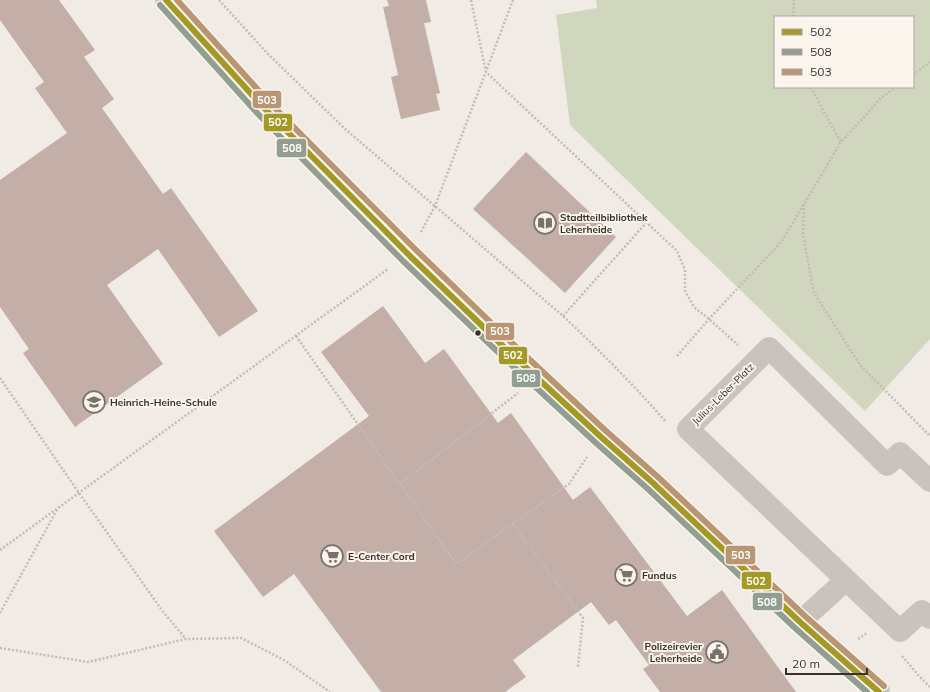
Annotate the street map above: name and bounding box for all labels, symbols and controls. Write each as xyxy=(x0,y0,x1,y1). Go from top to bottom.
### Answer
legend xyxy=(774,16,914,88)
text: 502 xyxy=(810,24,832,39)
text: 508 xyxy=(810,44,832,59)
text: 503 xyxy=(810,64,832,79)
line badge: 503 xyxy=(252,90,282,109)
text: 503 xyxy=(257,93,277,107)
line badge: 502 xyxy=(263,113,293,132)
text: 502 xyxy=(268,115,288,129)
line badge: 508 xyxy=(276,138,307,158)
text: 508 xyxy=(282,141,302,155)
library icon: Stadtteilbibliothek Leherheide xyxy=(532,210,558,236)
place label: Stadtteilbibliothek Leherheide xyxy=(560,211,648,236)
line badge: 503 xyxy=(485,322,515,341)
text: 503 xyxy=(490,324,510,338)
unlabelled marker xyxy=(473,328,483,338)
line badge: 502 xyxy=(498,346,528,365)
text: 502 xyxy=(503,348,523,362)
street label: Julius-Leber-Platz xyxy=(689,360,757,428)
line badge: 508 xyxy=(511,369,541,388)
text: 508 xyxy=(516,371,536,385)
school or university icon: Heinrich-Heine-Schule xyxy=(81,389,107,415)
place label: Heinrich-Heine-Schule xyxy=(110,396,218,409)
supermarket icon: E-Center Cord xyxy=(319,543,345,569)
line badge: 503 xyxy=(725,545,756,565)
text: 503 xyxy=(731,548,751,562)
place label: E-Center Cord xyxy=(348,550,415,563)
supermarket icon: Fundus xyxy=(613,562,639,588)
place label: Fundus xyxy=(642,569,677,582)
line badge: 502 xyxy=(741,571,772,590)
text: 502 xyxy=(746,574,766,588)
line badge: 508 xyxy=(752,592,783,611)
text: 508 xyxy=(757,595,777,609)
public building icon: Polizeirevier Leherheide xyxy=(704,639,730,665)
place label: Polizeirevier Leherheide xyxy=(644,640,703,665)
scale bar xyxy=(786,650,867,676)
text: 20 m xyxy=(792,656,820,671)

